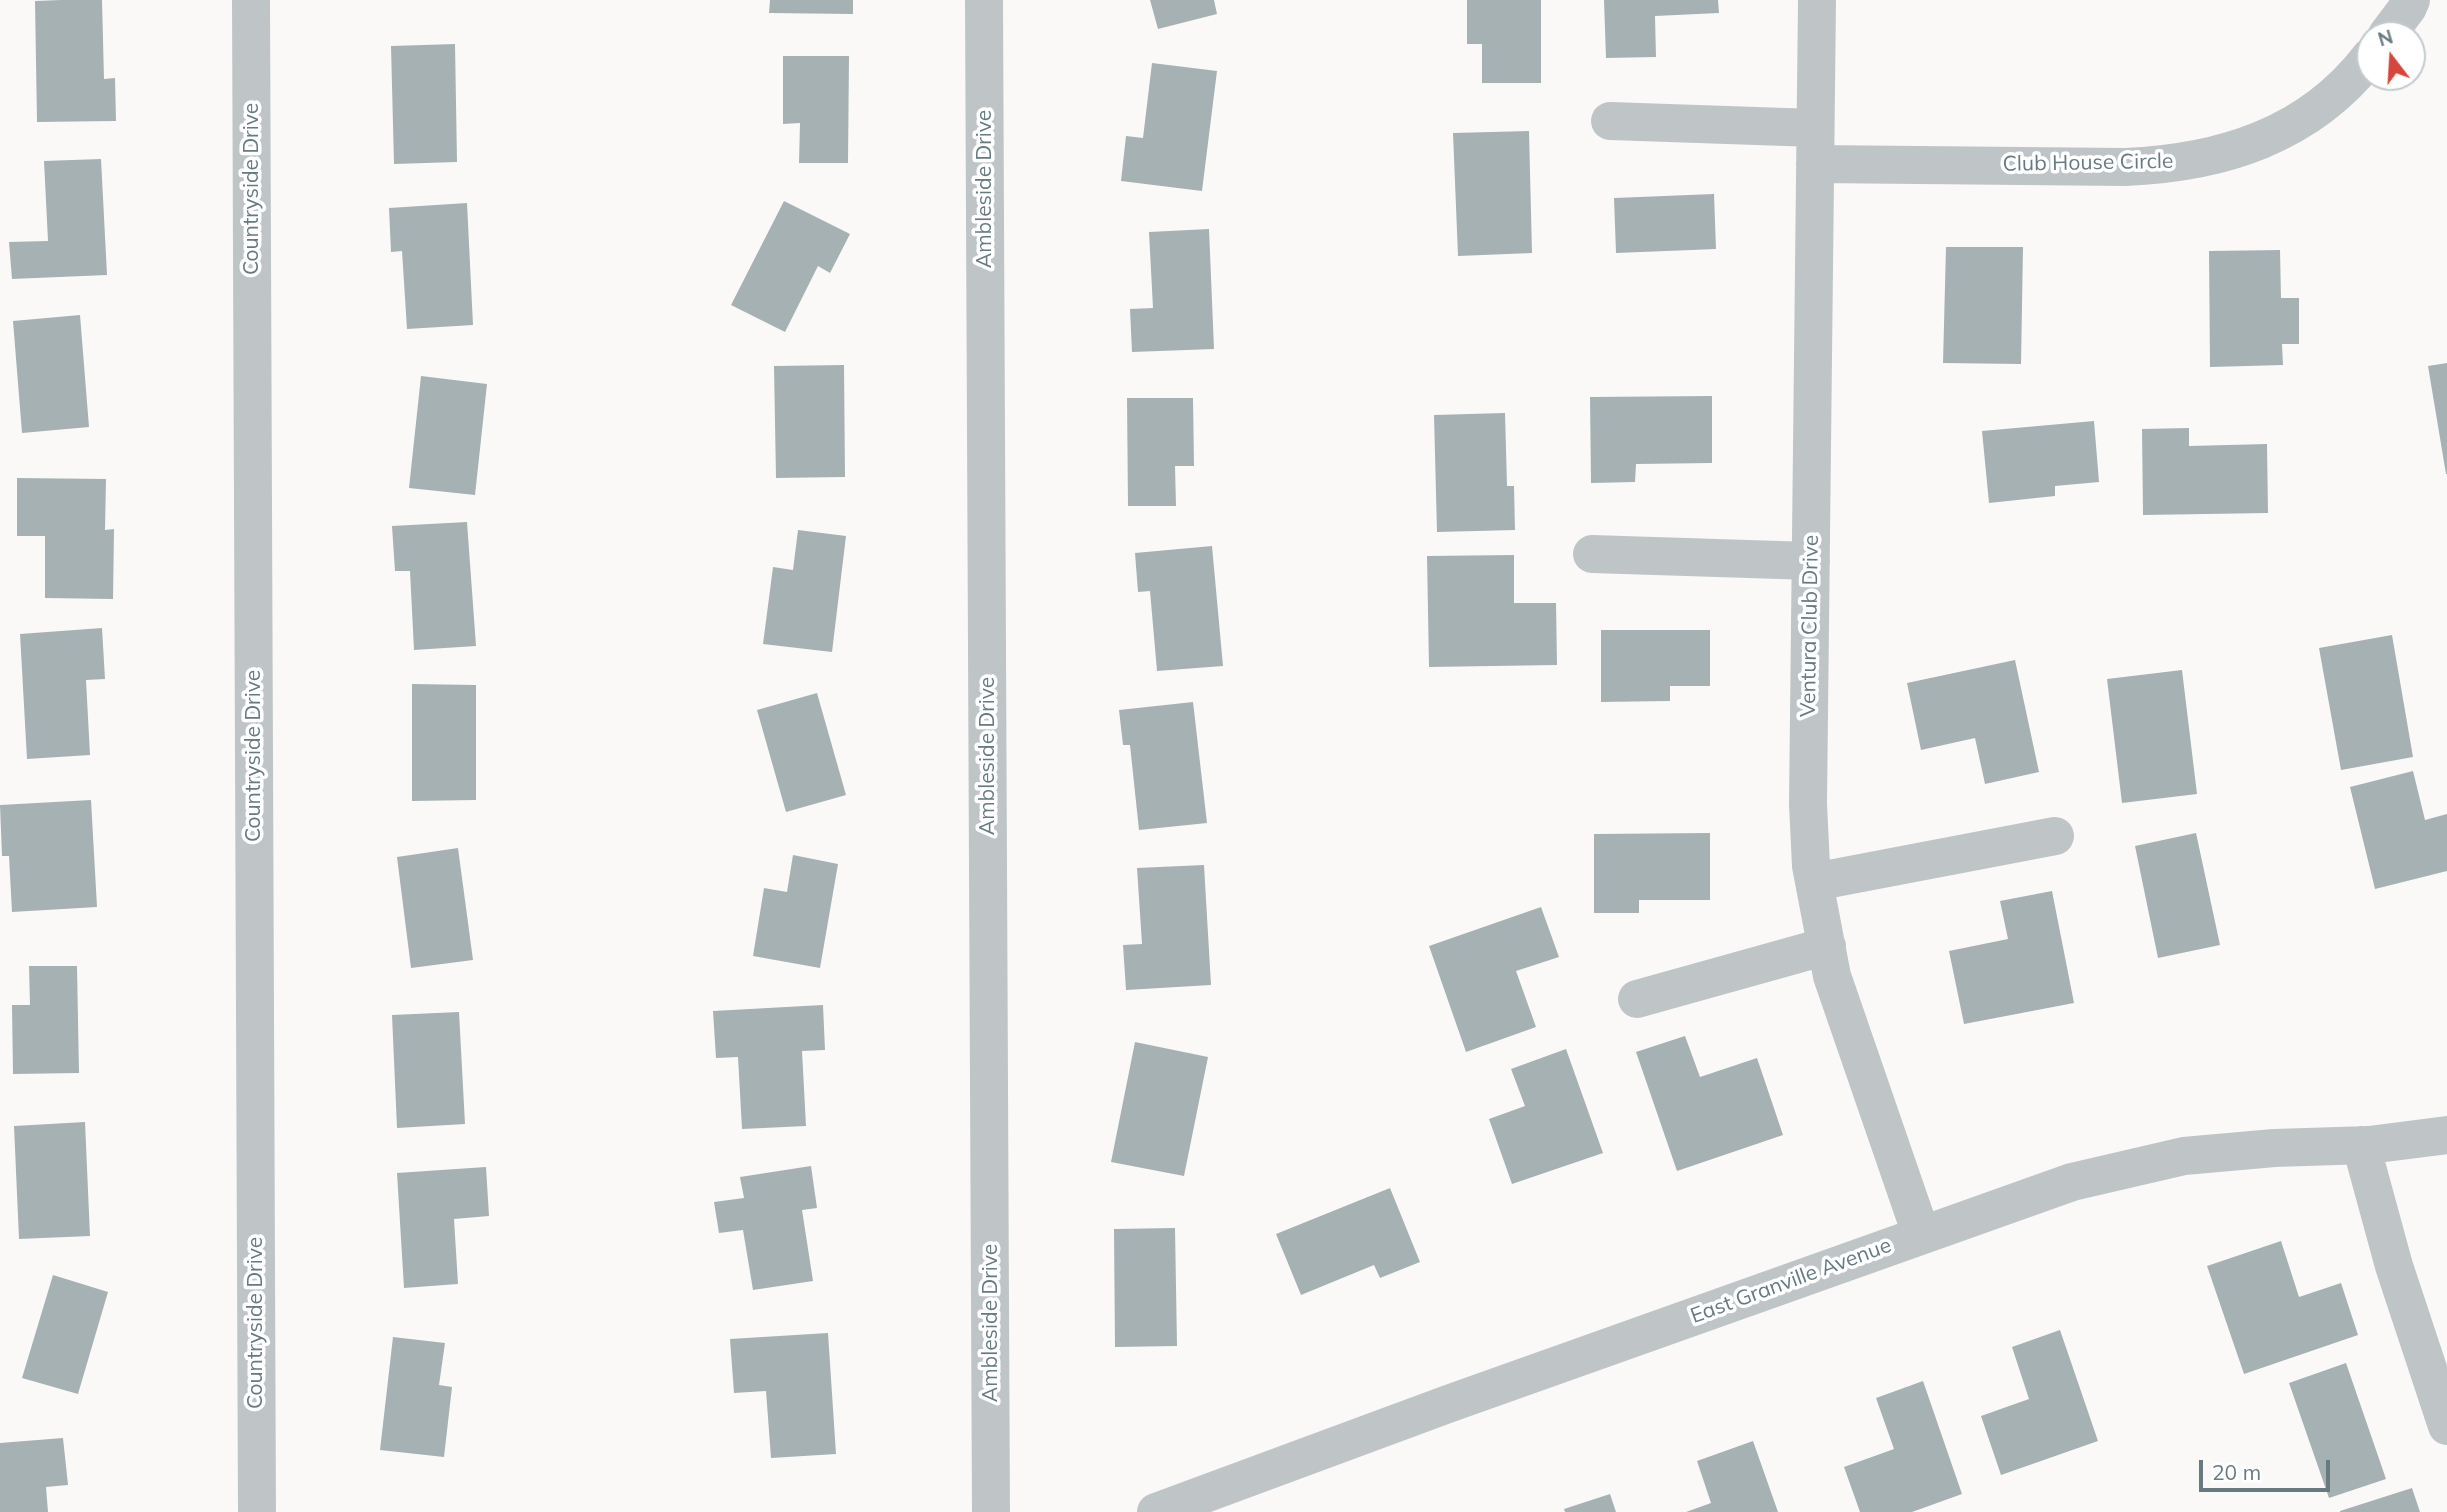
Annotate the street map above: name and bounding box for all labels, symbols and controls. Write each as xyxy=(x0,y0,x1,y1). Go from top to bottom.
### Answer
north arrow xyxy=(2356,21,2426,91)
text: N xyxy=(2375,24,2396,51)
street label: Countryside Drive xyxy=(239,103,265,275)
street label: Ambleside Drive xyxy=(972,110,998,268)
street label: Club House Circle xyxy=(2002,149,2174,177)
street label: Ventura Club Drive xyxy=(1796,535,1824,717)
street label: Countryside Drive xyxy=(241,670,267,842)
street label: Ambleside Drive xyxy=(975,677,1001,835)
street label: East Granville Avenue xyxy=(1687,1233,1895,1329)
street label: Countryside Drive xyxy=(243,1237,269,1409)
street label: Ambleside Drive xyxy=(978,1244,1004,1402)
scale bar xyxy=(2202,1446,2333,1490)
text: 20 m xyxy=(2212,1459,2261,1485)

